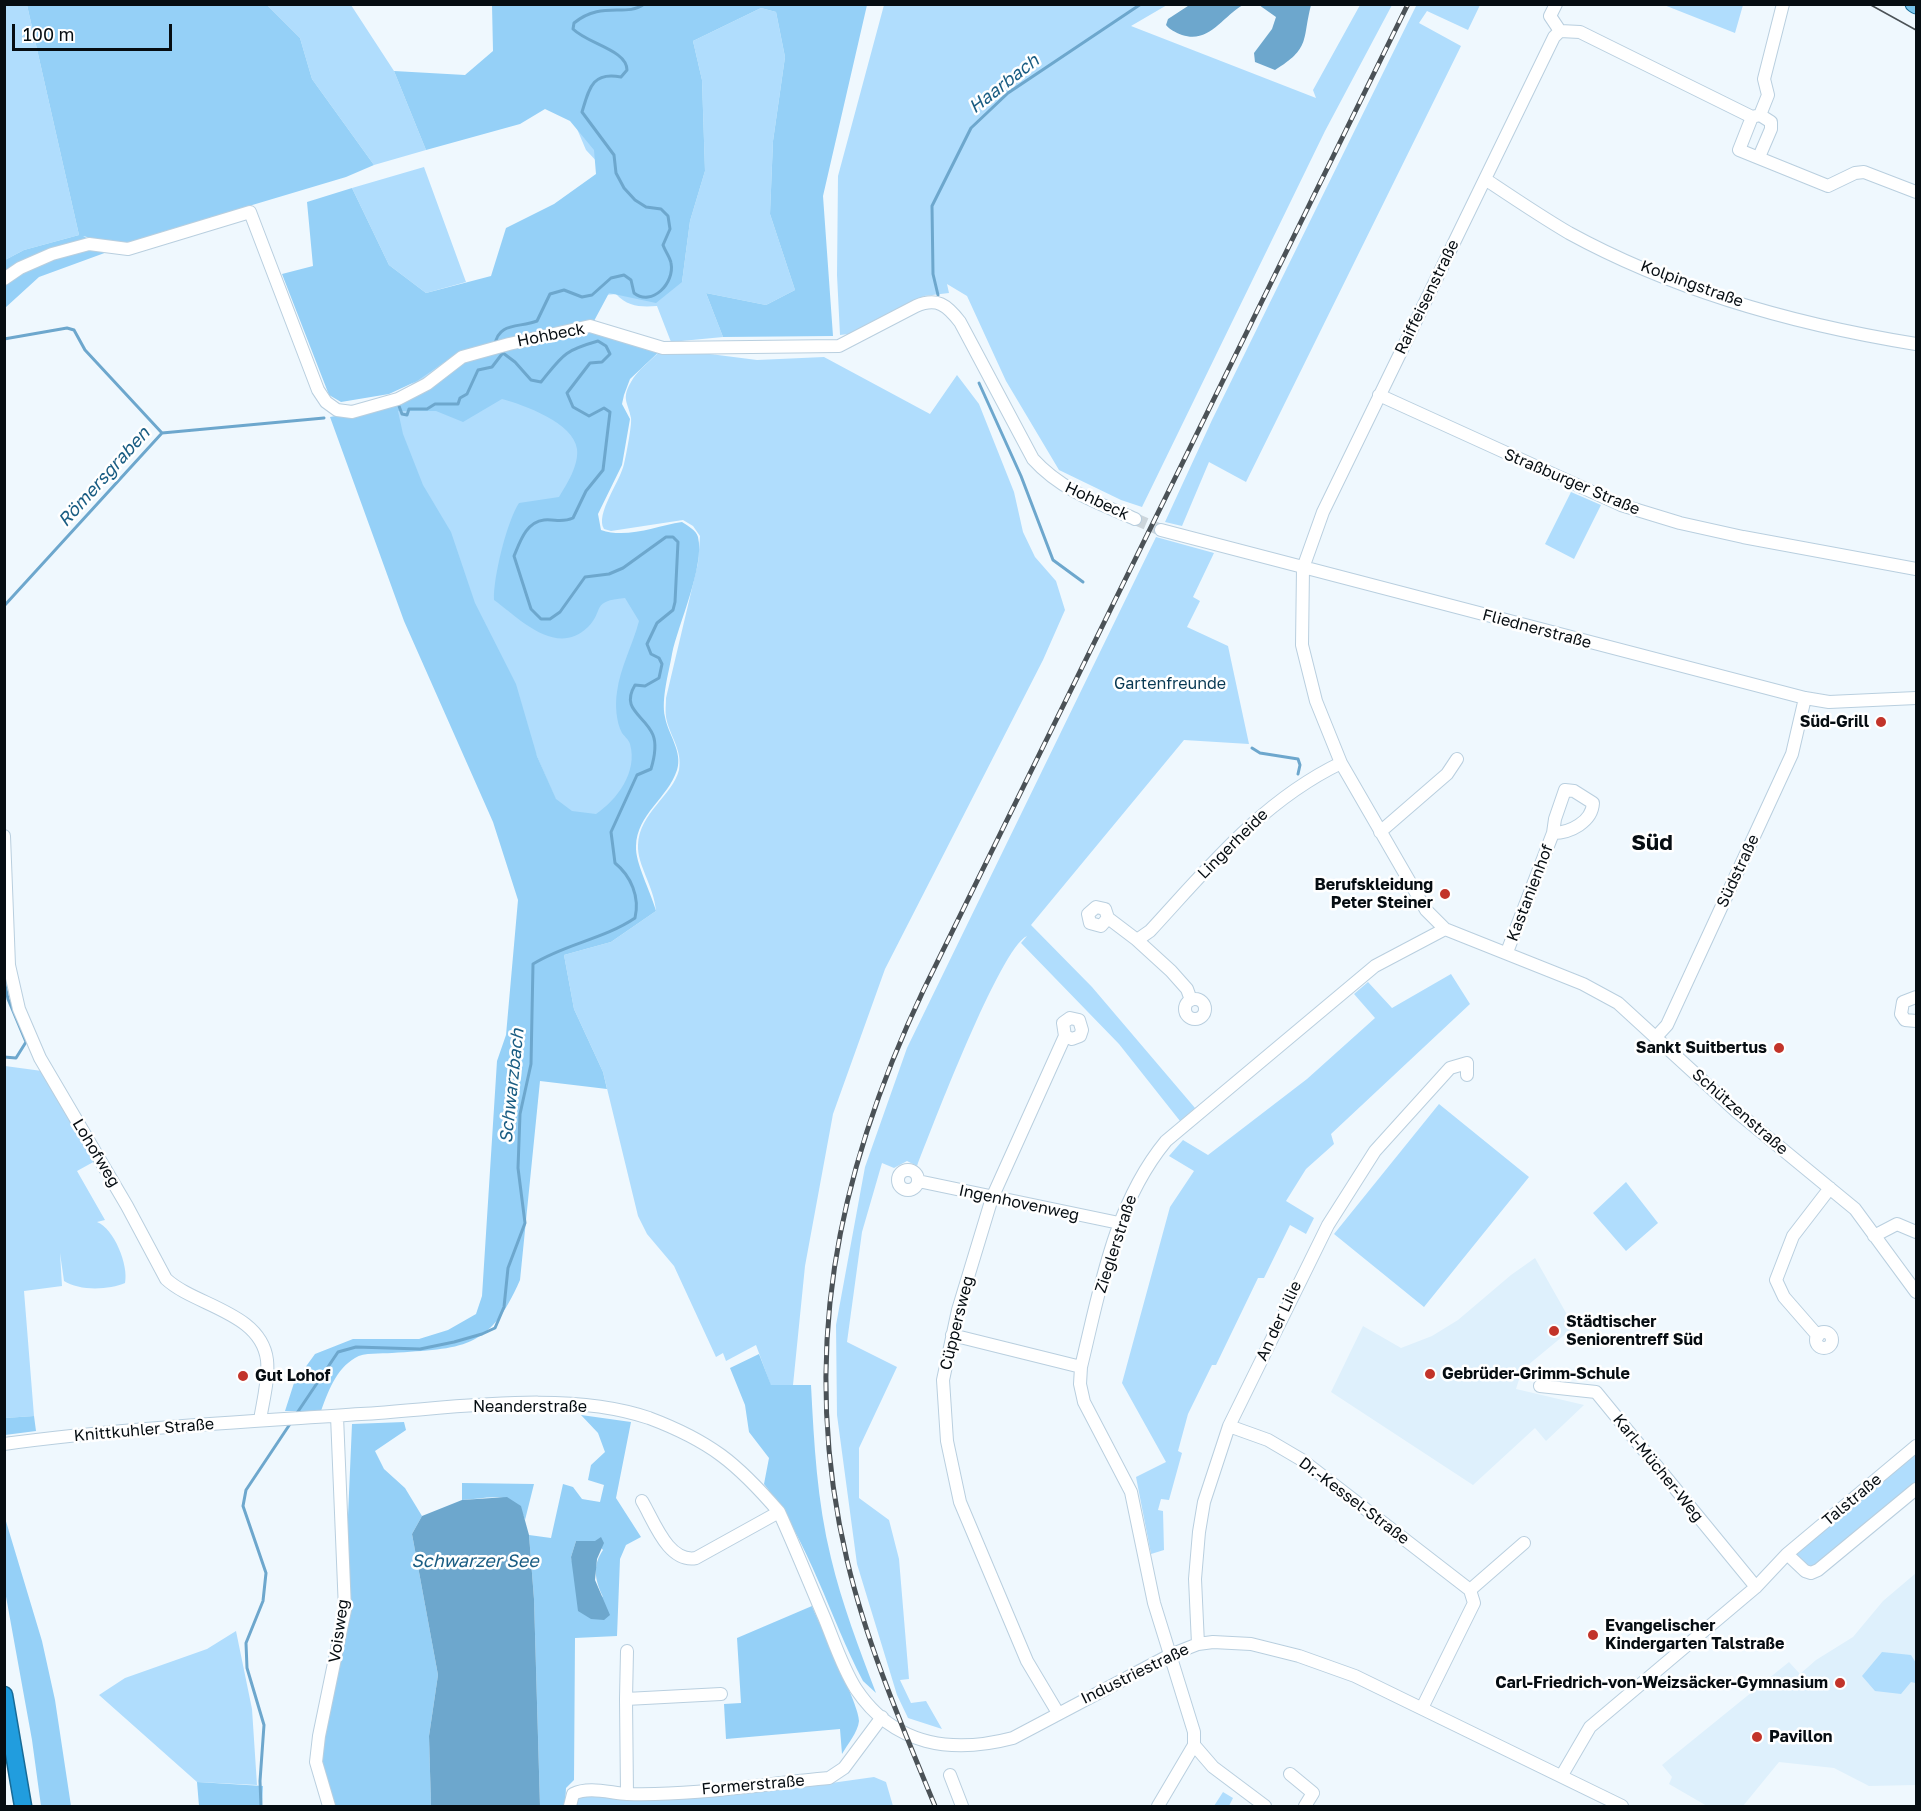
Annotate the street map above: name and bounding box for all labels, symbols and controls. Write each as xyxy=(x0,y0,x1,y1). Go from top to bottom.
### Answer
scale bar xyxy=(15,12,176,50)
text: 100 m xyxy=(23,23,74,45)
water label: Haarbach xyxy=(965,50,1043,118)
street label: Raiffeisenstraße xyxy=(1391,236,1463,358)
street label: Kolpingstraße xyxy=(1638,257,1746,311)
street label: Hohbeck xyxy=(516,319,586,351)
water label: Römersgraben xyxy=(54,423,154,531)
street label: Straßburger Straße xyxy=(1501,445,1643,519)
street label: Hohbeck xyxy=(1062,478,1132,524)
street label: Fliednerstraße xyxy=(1480,605,1594,653)
park label: Gartenfreunde xyxy=(1114,674,1226,694)
place label: Süd-Grill xyxy=(1800,712,1869,732)
marker: Süd-Grill xyxy=(1874,715,1888,729)
street label: Lingerheide xyxy=(1194,805,1272,883)
district label: Süd xyxy=(1631,830,1673,856)
street label: Südstraße xyxy=(1713,831,1763,911)
street label: Kastanienhof xyxy=(1503,842,1557,944)
place label: Berufskleidung Peter Steiner xyxy=(1315,875,1433,913)
marker: Berufskleidung Peter Steiner xyxy=(1438,887,1452,901)
water label: Schwarzbach xyxy=(495,1028,529,1144)
place label: Sankt Suitbertus xyxy=(1636,1038,1767,1058)
marker: Sankt Suitbertus xyxy=(1772,1041,1786,1055)
street label: Schützenstraße xyxy=(1688,1065,1792,1159)
street label: Lohofweg xyxy=(68,1116,124,1190)
street label: Ingenhovenweg xyxy=(957,1181,1081,1225)
street label: Zieglerstraße xyxy=(1091,1193,1141,1295)
street label: Cüppersweg xyxy=(936,1274,978,1372)
street label: An der Lilie xyxy=(1252,1278,1306,1364)
place label: Städtischer Seniorentreff Süd xyxy=(1566,1312,1703,1350)
marker: Städtischer Seniorentreff Süd xyxy=(1547,1324,1561,1338)
place label: Gebrüder-Grimm-Schule xyxy=(1442,1364,1630,1384)
place label: Gut Lohof xyxy=(255,1366,330,1386)
marker: Gebrüder-Grimm-Schule xyxy=(1423,1367,1437,1381)
marker: Gut Lohof xyxy=(236,1369,250,1383)
street label: Neanderstraße xyxy=(473,1397,587,1417)
street label: Karl-Mücher-Weg xyxy=(1609,1410,1707,1526)
street label: Knittkuhler Straße xyxy=(73,1414,215,1446)
street label: Dr.-Kessel-Straße xyxy=(1295,1453,1413,1549)
street label: Talstraße xyxy=(1819,1470,1885,1530)
water label: Schwarzer See xyxy=(411,1550,539,1572)
street label: Voisweg xyxy=(325,1598,353,1664)
place label: Evangelischer Kindergarten Talstraße xyxy=(1605,1616,1784,1654)
marker: Evangelischer Kindergarten Talstraße xyxy=(1586,1628,1600,1642)
street label: Industriestraße xyxy=(1078,1640,1192,1708)
place label: Carl-Friedrich-von-Weizsäcker-Gymnasium xyxy=(1495,1673,1828,1693)
marker: Carl-Friedrich-von-Weizsäcker-Gymnasium xyxy=(1833,1676,1847,1690)
place label: Pavillon xyxy=(1769,1727,1832,1747)
marker: Pavillon xyxy=(1750,1730,1764,1744)
street label: Formerstraße xyxy=(701,1771,805,1799)

